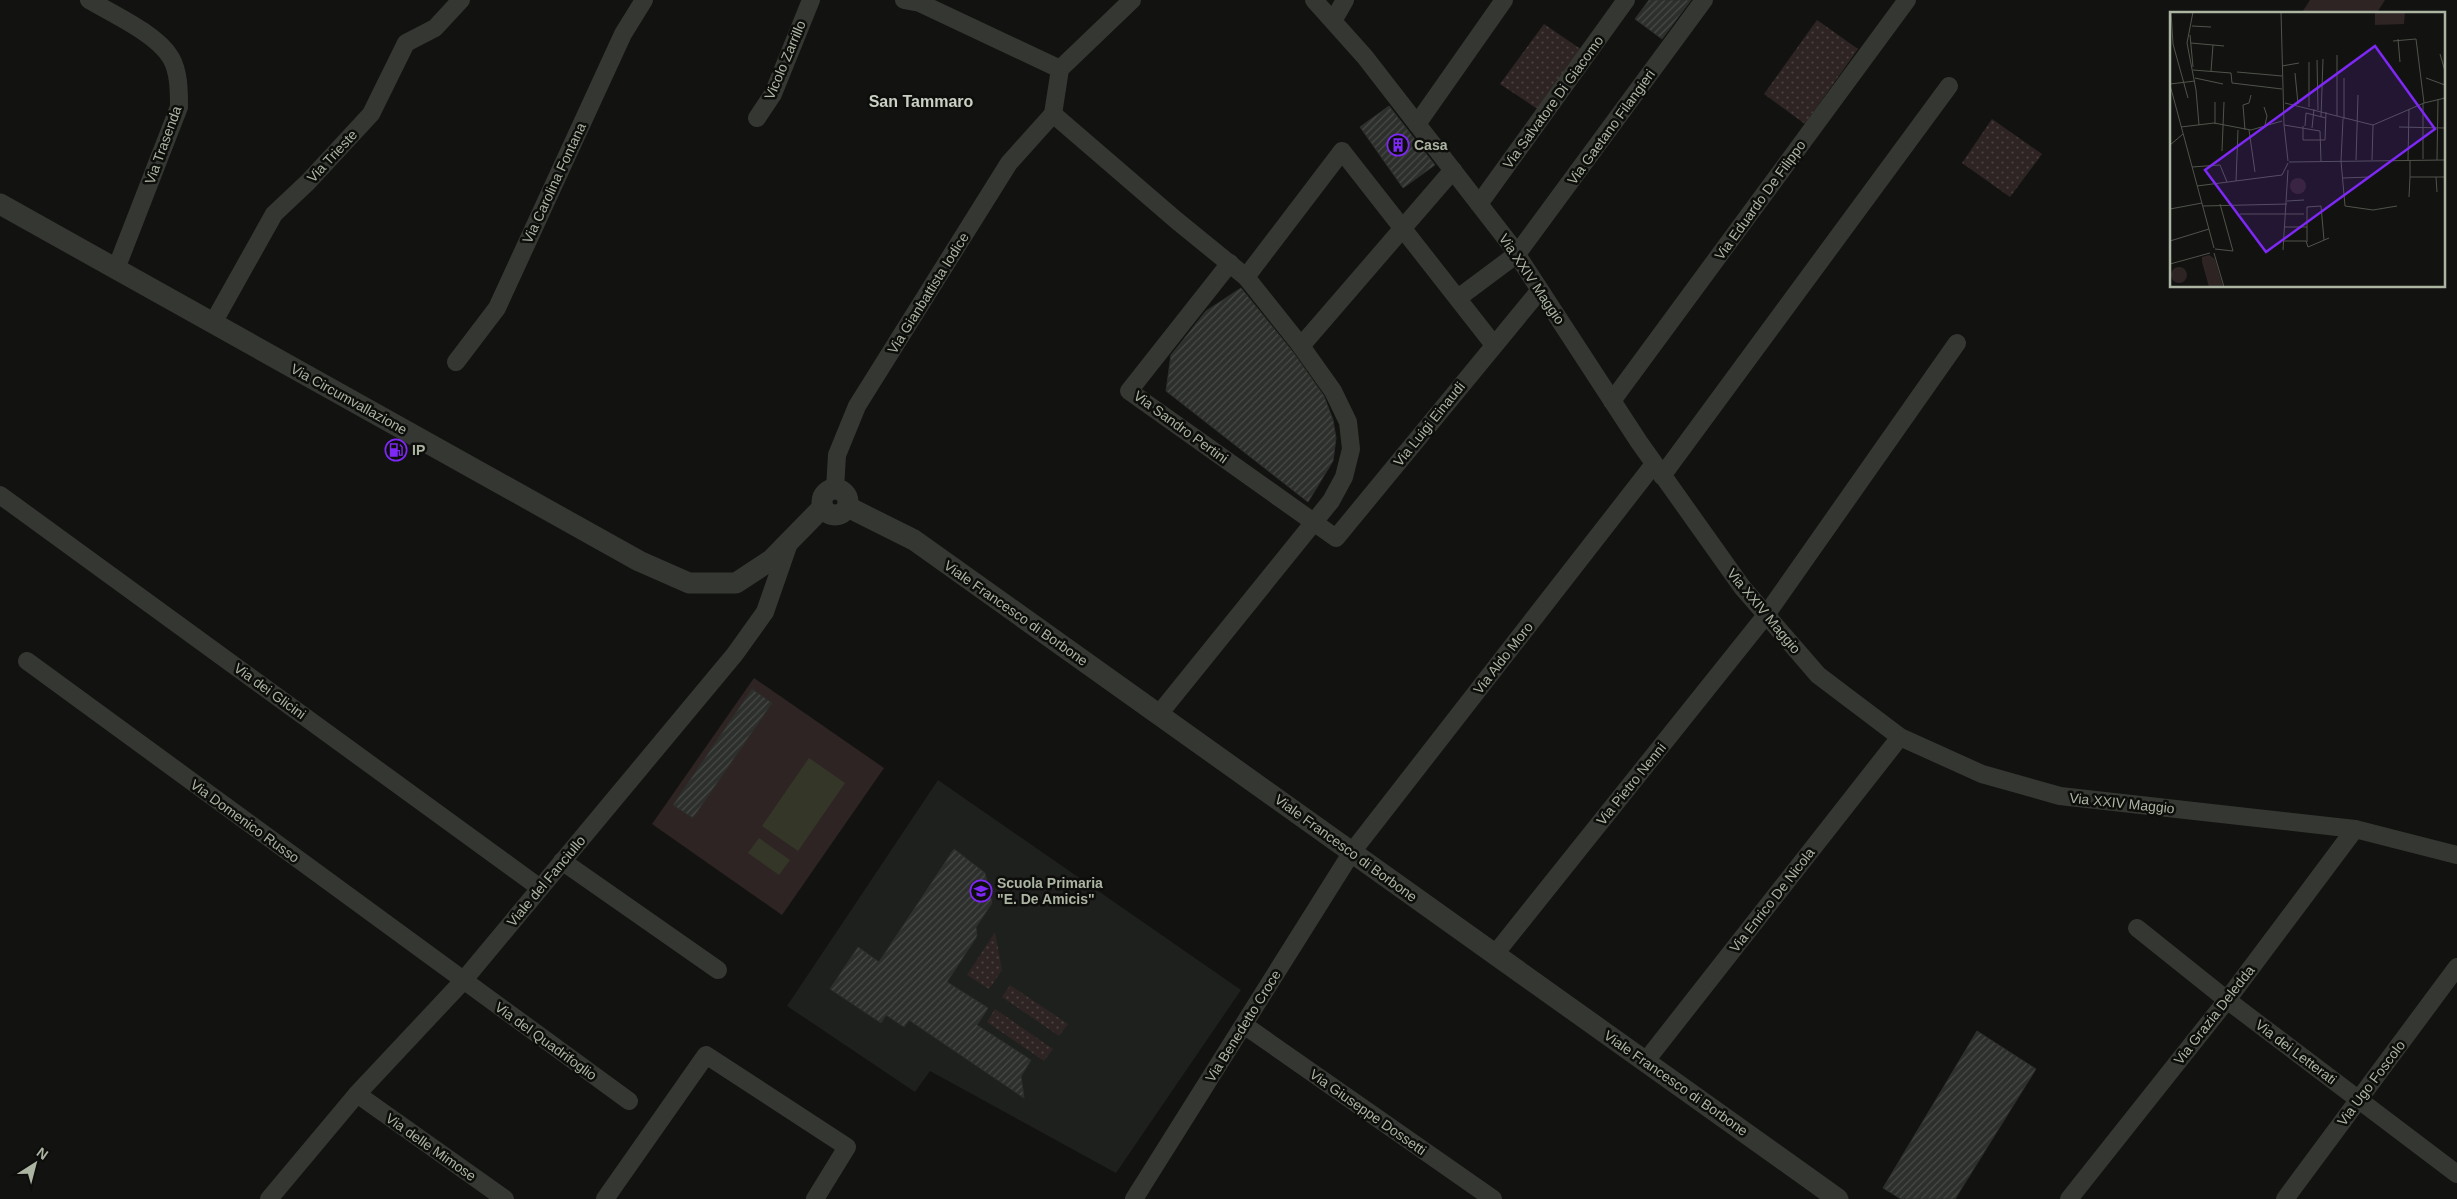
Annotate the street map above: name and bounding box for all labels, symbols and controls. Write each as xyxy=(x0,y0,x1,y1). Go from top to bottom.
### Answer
inset map xyxy=(2170,12,2444,288)
street label: Vicolo Zarrillo xyxy=(761,18,809,102)
street label: Via Salvatore Di Giacomo xyxy=(1499,32,1607,171)
street label: Via Gaetano Filangieri xyxy=(1564,66,1658,188)
district label: San Tammaro xyxy=(869,93,974,110)
street label: Via Trasenda xyxy=(141,103,185,186)
street label: Via Carolina Fontana xyxy=(519,120,589,246)
street label: Via Trieste xyxy=(304,126,360,186)
building icon: Casa xyxy=(1386,133,1410,157)
place label: Casa xyxy=(1414,137,1448,153)
street label: Via Eduardo De Filippo xyxy=(1711,137,1809,263)
street label: Via Gianbattista Iodice xyxy=(884,229,972,357)
street label: Via XXIV Maggio xyxy=(1496,231,1568,327)
street label: Via Circumvallazione xyxy=(288,360,410,438)
street label: Via Luigi Einaudi xyxy=(1390,379,1468,469)
street label: Via Sandro Pertini xyxy=(1131,387,1231,467)
fuel station icon: IP xyxy=(384,438,408,462)
place label: IP xyxy=(412,442,425,458)
street label: Viale Francesco di Borbone xyxy=(941,557,1091,669)
street label: Via XXIV Maggio xyxy=(1724,565,1804,657)
street label: Via Aldo Moro xyxy=(1470,619,1536,697)
street label: Via dei Glicini xyxy=(231,660,309,722)
street label: Via Pietro Nenni xyxy=(1593,740,1669,828)
street label: Via Domenico Russo xyxy=(188,776,303,866)
street label: Via XXIV Maggio xyxy=(2069,790,2176,816)
street label: Viale Francesco di Borbone xyxy=(1272,791,1420,905)
street label: Viale del Fanciullo xyxy=(503,832,589,930)
street label: Via Enrico De Nicola xyxy=(1726,844,1818,955)
place label: Scuola Primaria "E. De Amicis" xyxy=(997,875,1103,907)
school or university icon: Scuola Primaria "E. De Amicis" xyxy=(969,879,993,903)
street label: Via Grazia Deledda xyxy=(2170,962,2258,1068)
street label: Via Benedetto Croce xyxy=(1202,967,1284,1085)
street label: Via del Quadrifoglio xyxy=(492,999,600,1083)
street label: Via dei Letterati xyxy=(2252,1016,2340,1088)
street label: Viale Francesco di Borbone xyxy=(1601,1027,1751,1139)
street label: Via Ugo Foscolo xyxy=(2334,1037,2408,1129)
street label: Via Giuseppe Dossetti xyxy=(1307,1066,1429,1158)
street label: Via delle Mimose xyxy=(383,1110,479,1184)
north arrow xyxy=(10,1139,60,1189)
text: N xyxy=(34,1144,51,1163)

